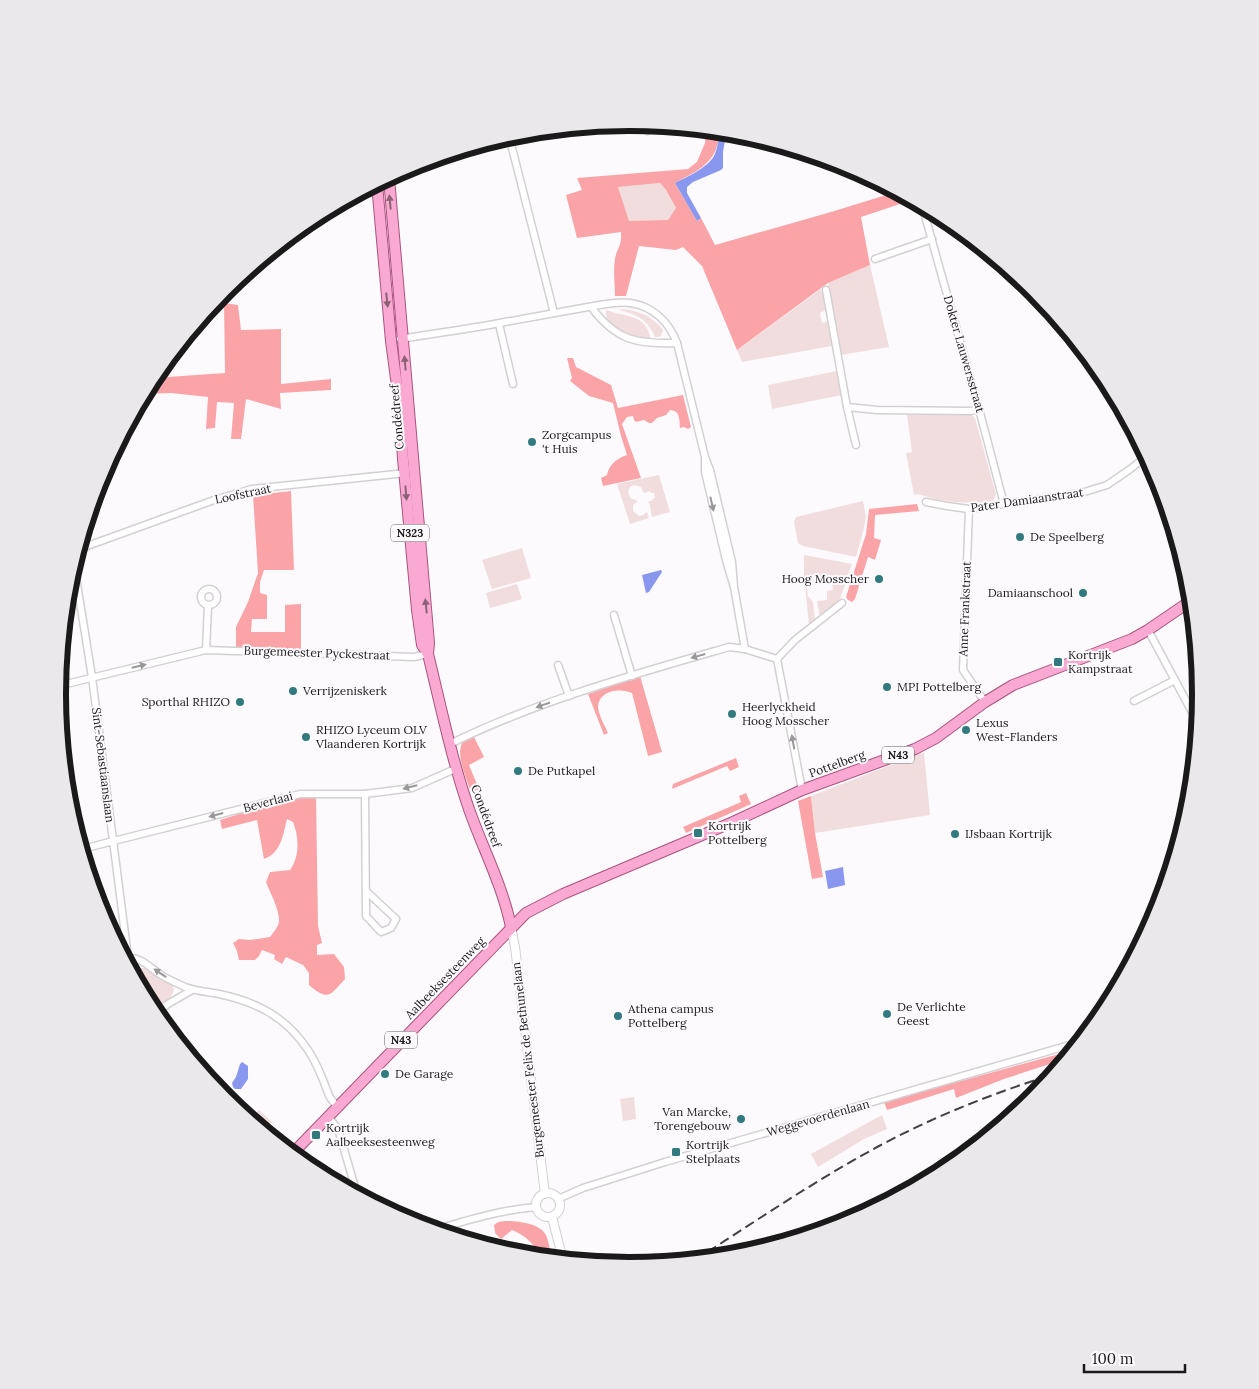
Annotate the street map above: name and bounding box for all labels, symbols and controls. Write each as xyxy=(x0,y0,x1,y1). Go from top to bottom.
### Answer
one-way arrow xyxy=(386,193,394,209)
one-way arrow xyxy=(383,292,391,308)
street label: Dokter Lauwersstraat xyxy=(941,293,989,415)
one-way arrow xyxy=(401,355,409,371)
street label: Condédreef xyxy=(386,383,407,450)
place label: Zorgcampus 't Huis xyxy=(542,427,612,456)
marker: Zorgcampus 't Huis xyxy=(526,436,538,448)
street label: Loofstraat xyxy=(213,480,273,507)
street label: Pater Damiaanstraat xyxy=(969,484,1085,515)
one-way arrow xyxy=(402,485,410,501)
one-way arrow xyxy=(708,497,716,512)
road number: N323 xyxy=(391,524,429,542)
place label: De Speelberg xyxy=(1030,529,1104,544)
marker: De Speelberg xyxy=(1014,531,1026,543)
street label: Anne Frankstraat xyxy=(955,561,974,658)
place label: Hoog Mosscher xyxy=(782,571,870,586)
marker: Hoog Mosscher xyxy=(873,573,885,585)
place label: Damiaanschool xyxy=(988,585,1073,600)
marker: Damiaanschool xyxy=(1077,587,1089,599)
one-way arrow xyxy=(421,598,429,614)
street label: Burgemeester Pyckestraat xyxy=(243,642,391,663)
place label: Kortrijk Kampstraat xyxy=(1068,647,1133,676)
one-way arrow xyxy=(690,653,705,661)
marker: Kortrijk Kampstraat xyxy=(1052,656,1064,668)
one-way arrow xyxy=(131,662,146,670)
place label: MPI Pottelberg xyxy=(897,679,981,694)
marker: MPI Pottelberg xyxy=(881,681,893,693)
place label: Verrijzeniskerk xyxy=(302,683,388,698)
marker: Verrijzeniskerk xyxy=(287,685,299,697)
place label: Sporthal RHIZO xyxy=(142,694,230,709)
marker: Sporthal RHIZO xyxy=(234,696,246,708)
place label: Heerlyckheid Hoog Mosscher xyxy=(742,699,830,728)
one-way arrow xyxy=(535,702,550,709)
street label: Sint-Sebastiaanslaan xyxy=(89,707,118,823)
marker: Heerlyckheid Hoog Mosscher xyxy=(726,708,738,720)
place label: Lexus West-Flanders xyxy=(976,715,1058,744)
place label: RHIZO Lyceum OLV Vlaanderen Kortrijk xyxy=(315,722,428,751)
marker: Lexus West-Flanders xyxy=(960,724,972,736)
marker: RHIZO Lyceum OLV Vlaanderen Kortrijk xyxy=(300,731,312,743)
one-way arrow xyxy=(788,734,796,750)
street label: Pottelberg xyxy=(807,746,867,781)
road number: N43 xyxy=(882,746,914,764)
place label: De Putkapel xyxy=(528,763,595,778)
marker: De Putkapel xyxy=(512,765,524,777)
street label: Condédreef xyxy=(468,782,505,850)
one-way arrow xyxy=(403,783,418,791)
street label: Beverlaai xyxy=(241,788,294,815)
one-way arrow xyxy=(209,811,224,819)
place label: Kortrijk Pottelberg xyxy=(708,818,767,847)
place label: IJsbaan Kortrijk xyxy=(965,826,1052,841)
marker: Kortrijk Pottelberg xyxy=(692,827,704,839)
marker: IJsbaan Kortrijk xyxy=(949,828,961,840)
street label: Aalbeeksesteenweg xyxy=(401,933,488,1023)
street label: Burgemeester Felix de Bethunelaan xyxy=(508,961,547,1159)
one-way arrow xyxy=(153,968,166,978)
place label: De Verlichte Geest xyxy=(897,999,966,1028)
place label: Athena campus Pottelberg xyxy=(627,1001,714,1030)
marker: De Verlichte Geest xyxy=(881,1008,893,1020)
marker: Athena campus Pottelberg xyxy=(612,1010,624,1022)
road number: N43 xyxy=(385,1032,417,1048)
place label: De Garage xyxy=(395,1066,454,1081)
marker: De Garage xyxy=(379,1068,391,1080)
street label: Weggevoerdenlaan xyxy=(765,1096,871,1139)
place label: Van Marcke, Torengebouw xyxy=(654,1104,731,1133)
marker: Van Marcke, Torengebouw xyxy=(735,1113,747,1125)
place label: Kortrijk Aalbeeksesteenweg xyxy=(325,1120,435,1149)
marker: Kortrijk Aalbeeksesteenweg xyxy=(310,1129,322,1141)
place label: Kortrijk Stelplaats xyxy=(686,1137,741,1166)
marker: Kortrijk Stelplaats xyxy=(670,1146,682,1158)
scale bar xyxy=(1084,1342,1185,1374)
text: 100 m xyxy=(1092,1349,1133,1368)

